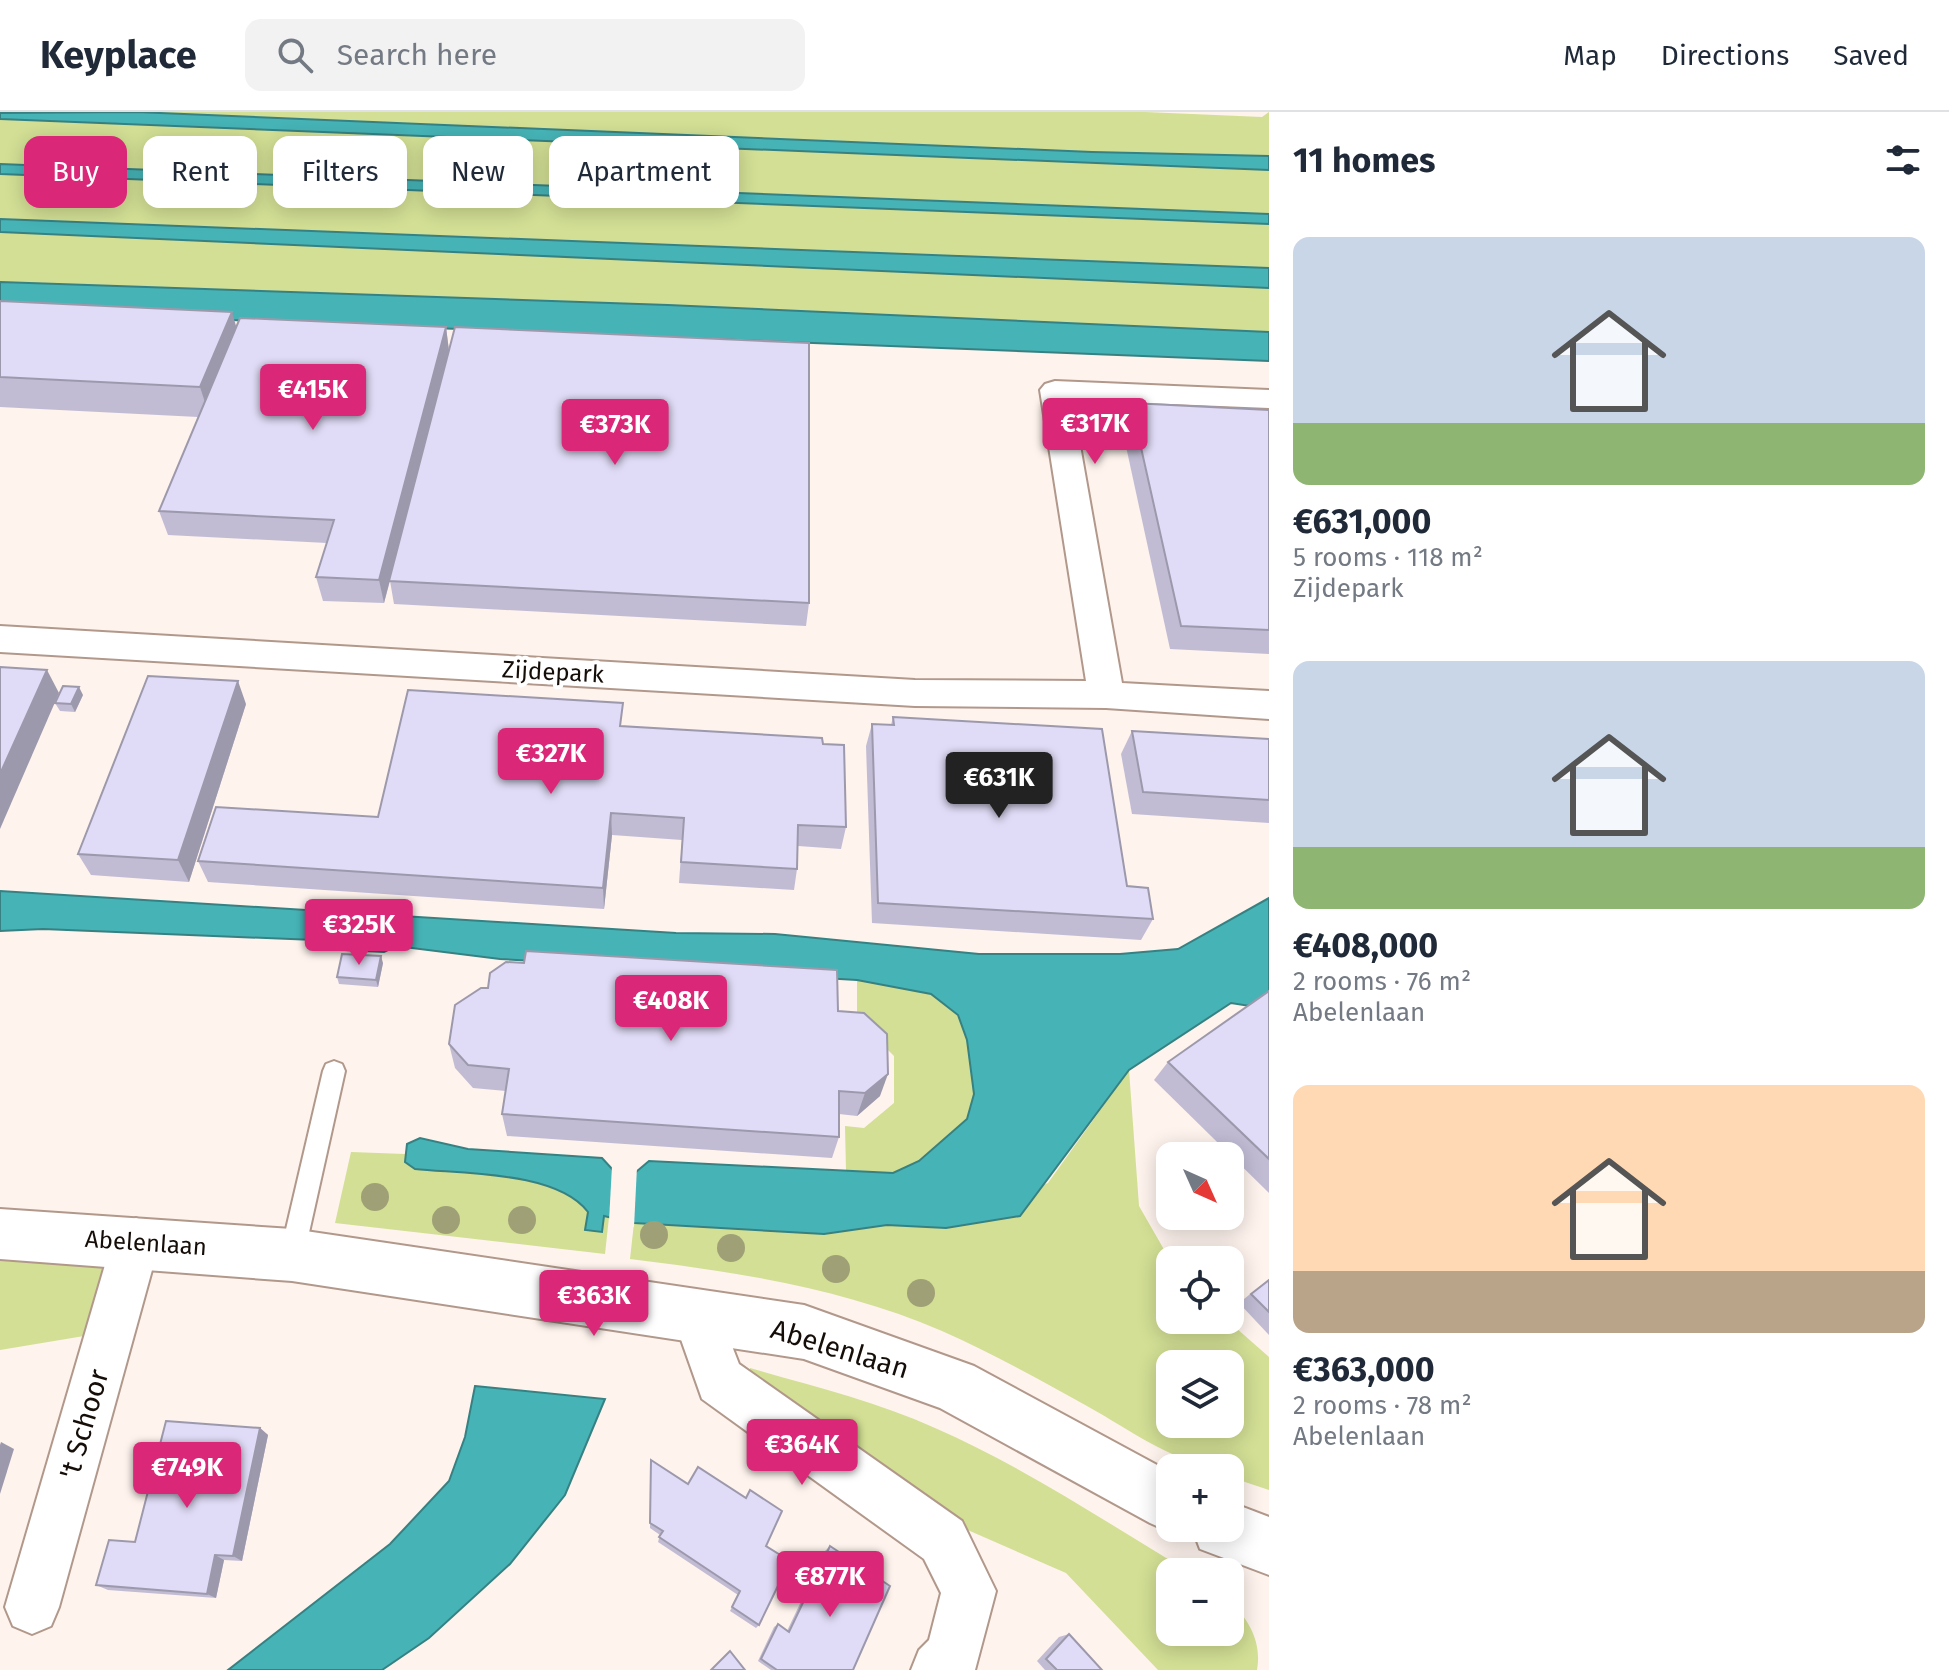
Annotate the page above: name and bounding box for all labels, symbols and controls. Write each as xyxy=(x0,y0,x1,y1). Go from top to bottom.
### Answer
search box xyxy=(245,19,805,91)
text: Keyplace xyxy=(40,32,197,78)
icon: search xyxy=(273,33,317,77)
text: Search here xyxy=(337,37,497,73)
text: Map xyxy=(1563,39,1617,72)
text: Directions xyxy=(1661,39,1789,72)
text: Saved xyxy=(1833,39,1909,72)
chip: Buy xyxy=(24,136,127,208)
chip: Rent xyxy=(143,136,257,208)
chip: Filters xyxy=(273,136,407,208)
chip: New xyxy=(423,136,533,208)
chip: Apartment xyxy=(549,136,739,208)
icon: filters xyxy=(1881,138,1925,182)
text: 11 homes xyxy=(1293,140,1435,181)
icon: home xyxy=(1537,289,1681,433)
pin: €415K xyxy=(257,364,369,432)
text: €415K xyxy=(278,374,348,405)
pin: €317K xyxy=(1039,398,1151,466)
pin: €373K xyxy=(559,399,671,467)
text: €317K xyxy=(1060,408,1130,439)
text: €373K xyxy=(580,409,650,440)
text: €631,000 xyxy=(1293,501,1431,542)
text: 5 rooms · 118 m² xyxy=(1293,542,1483,573)
text: Zijdepark xyxy=(1293,573,1404,604)
street label: Zijdepark xyxy=(501,655,605,689)
icon: home xyxy=(1537,713,1681,857)
pin: €327K xyxy=(495,728,607,796)
text: €327K xyxy=(516,738,586,769)
pin: €631K xyxy=(943,752,1055,820)
text: €631K xyxy=(964,762,1034,793)
pin: €325K xyxy=(303,899,415,967)
text: €325K xyxy=(323,909,395,940)
text: €408,000 xyxy=(1293,925,1438,966)
text: 2 rooms · 76 m² xyxy=(1293,966,1471,997)
pin: €408K xyxy=(615,975,727,1043)
text: €408K xyxy=(633,985,709,1016)
text: Abelenlaan xyxy=(1293,997,1425,1028)
icon: home xyxy=(1537,1137,1681,1281)
north arrow xyxy=(1156,1142,1244,1230)
map controls xyxy=(1156,1142,1244,1646)
street label: Abelenlaan xyxy=(84,1225,208,1261)
button: locate xyxy=(1156,1246,1244,1334)
pin: €363K xyxy=(538,1270,650,1338)
text: €363K xyxy=(557,1280,631,1311)
street label: Abelenlaan xyxy=(767,1312,913,1386)
text: €363,000 xyxy=(1293,1349,1435,1390)
button: layers xyxy=(1156,1350,1244,1438)
street label: 't Schoor xyxy=(53,1365,115,1483)
text: 2 rooms · 78 m² xyxy=(1293,1390,1472,1421)
pin: €364K xyxy=(746,1419,858,1487)
text: Abelenlaan xyxy=(1293,1421,1425,1452)
text: €364K xyxy=(765,1429,839,1460)
pin: €749K xyxy=(131,1442,243,1510)
text: €749K xyxy=(151,1452,223,1483)
button: + xyxy=(1156,1454,1244,1542)
pin: €877K xyxy=(774,1551,886,1619)
button: − xyxy=(1156,1558,1244,1646)
text: €877K xyxy=(795,1561,865,1592)

